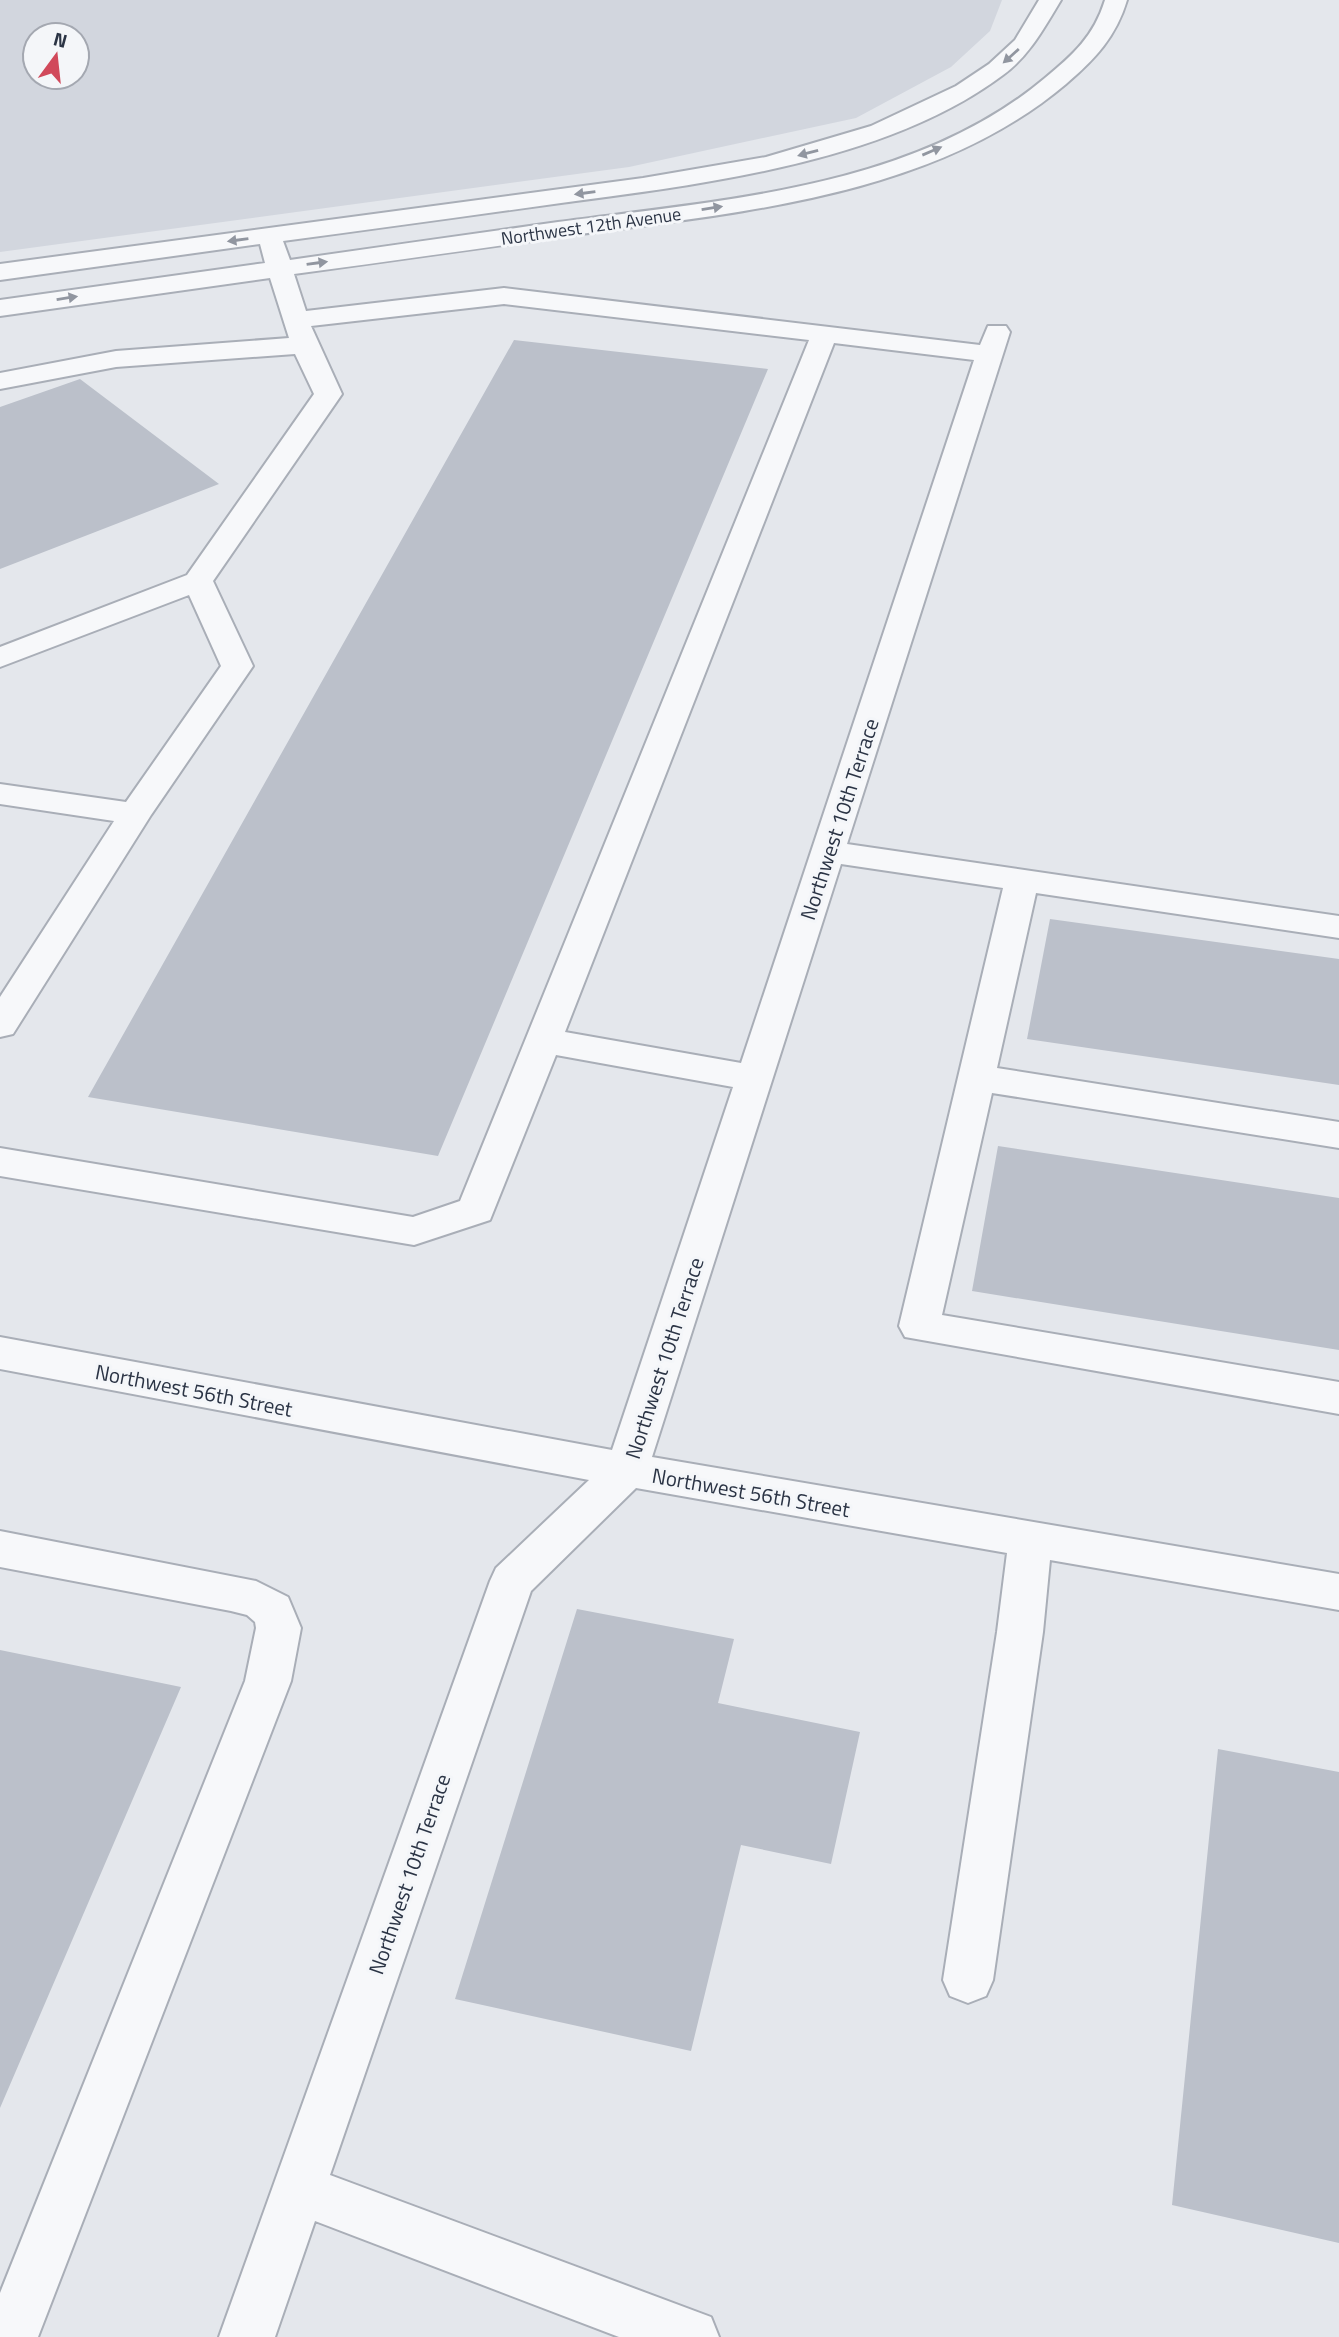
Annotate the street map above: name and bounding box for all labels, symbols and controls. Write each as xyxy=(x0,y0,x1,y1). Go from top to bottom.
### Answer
north arrow xyxy=(21,21,91,91)
text: N xyxy=(50,23,71,55)
one-way arrow xyxy=(1003,47,1020,63)
one-way arrow xyxy=(922,146,943,157)
one-way arrow xyxy=(798,149,819,159)
one-way arrow xyxy=(573,188,595,199)
street label: Northwest 12th Avenue xyxy=(499,200,683,252)
one-way arrow xyxy=(701,202,723,213)
one-way arrow xyxy=(227,234,249,245)
one-way arrow xyxy=(306,258,328,269)
one-way arrow xyxy=(57,292,79,303)
street label: Northwest 10th Terrace xyxy=(791,714,887,924)
street label: Northwest 10th Terrace xyxy=(616,1253,712,1463)
street label: Northwest 56th Street xyxy=(93,1355,296,1425)
street label: Northwest 56th Street xyxy=(650,1459,853,1525)
street label: Northwest 10th Terrace xyxy=(360,1769,458,1979)

